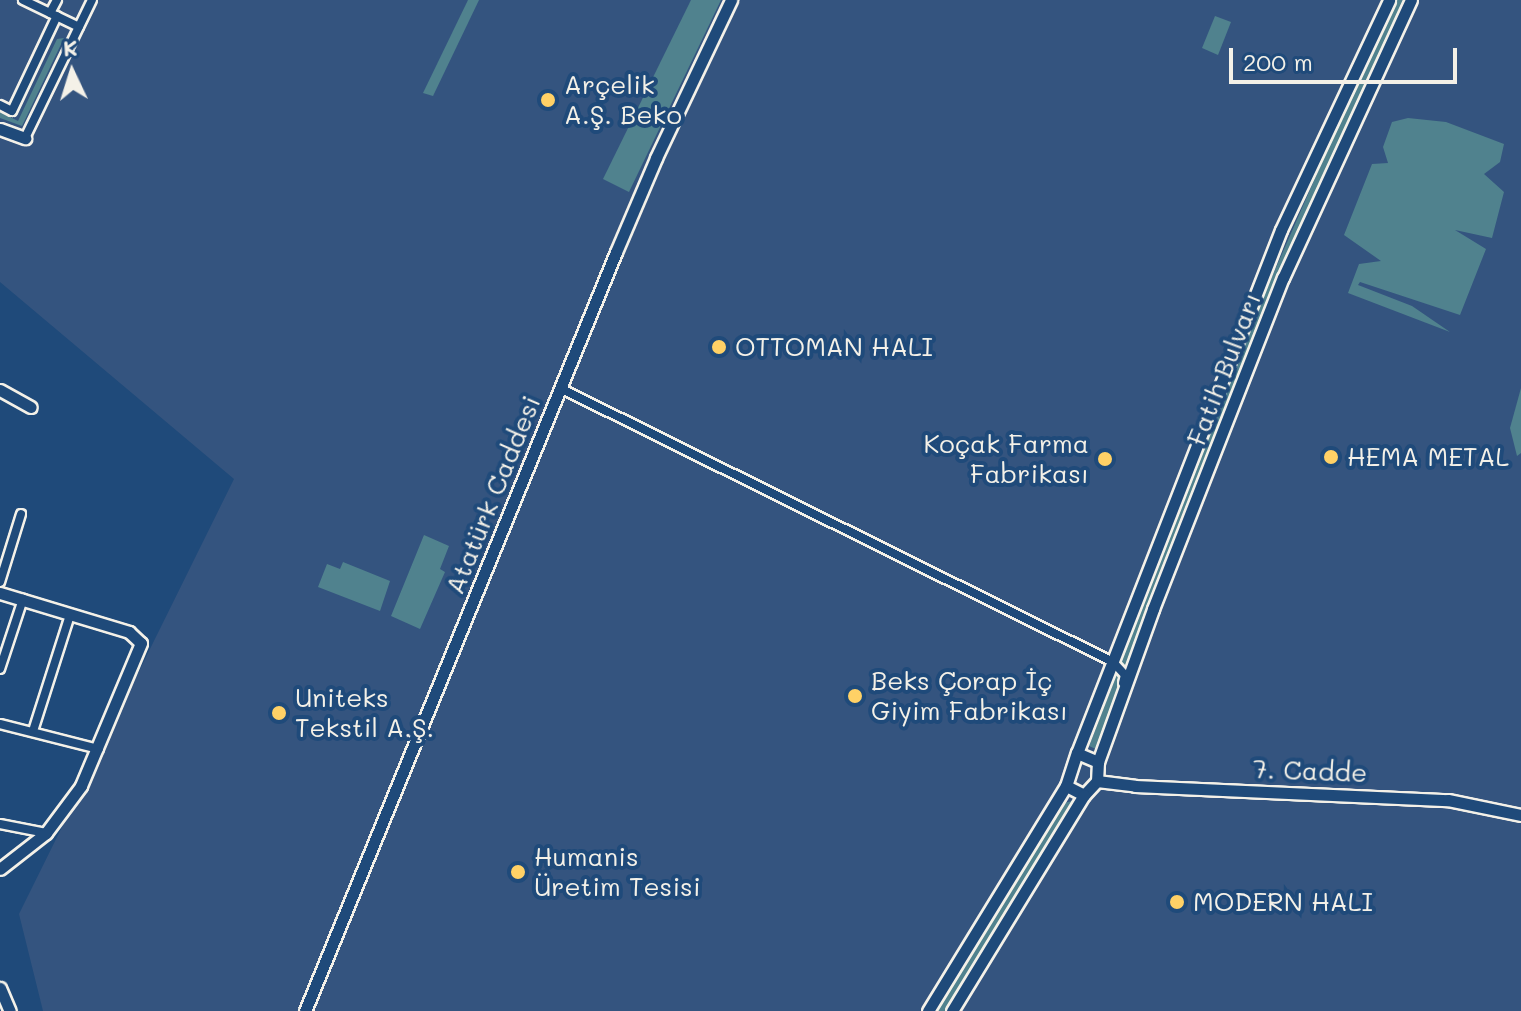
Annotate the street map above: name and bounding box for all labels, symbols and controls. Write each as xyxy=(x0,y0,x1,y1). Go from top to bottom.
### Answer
north arrow xyxy=(32,32,112,112)
scale bar xyxy=(1233,32,1461,82)
text: K xyxy=(62,33,79,63)
text: 200 m xyxy=(1243,46,1313,77)
place label: Arçelik A.Ş. Beko xyxy=(564,69,682,130)
marker: Arçelik A.Ş. Beko xyxy=(539,91,557,109)
street label: Fatih Bulvarı xyxy=(1181,288,1267,450)
place label: OTTOMAN HALI xyxy=(735,331,933,363)
marker: OTTOMAN HALI xyxy=(710,338,728,356)
street label: Atatürk Caddesi xyxy=(439,391,547,599)
place label: Koçak Farma Fabrikası xyxy=(923,428,1089,490)
place label: HEMA METAL xyxy=(1347,441,1509,473)
marker: HEMA METAL xyxy=(1322,448,1340,466)
marker: Koçak Farma Fabrikası xyxy=(1096,450,1114,468)
place label: Beks Çorap İç Giyim Fabrikası xyxy=(871,665,1068,726)
place label: Uniteks Tekstil A.Ş. xyxy=(295,682,434,744)
marker: Beks Çorap İç Giyim Fabrikası xyxy=(846,687,864,705)
marker: Uniteks Tekstil A.Ş. xyxy=(270,704,288,722)
street label: 7. Cadde xyxy=(1252,753,1368,789)
place label: Humanis Üretim Tesisi xyxy=(534,841,701,902)
marker: Humanis Üretim Tesisi xyxy=(509,863,527,881)
place label: MODERN HALI xyxy=(1193,886,1373,918)
marker: MODERN HALI xyxy=(1168,893,1186,911)

